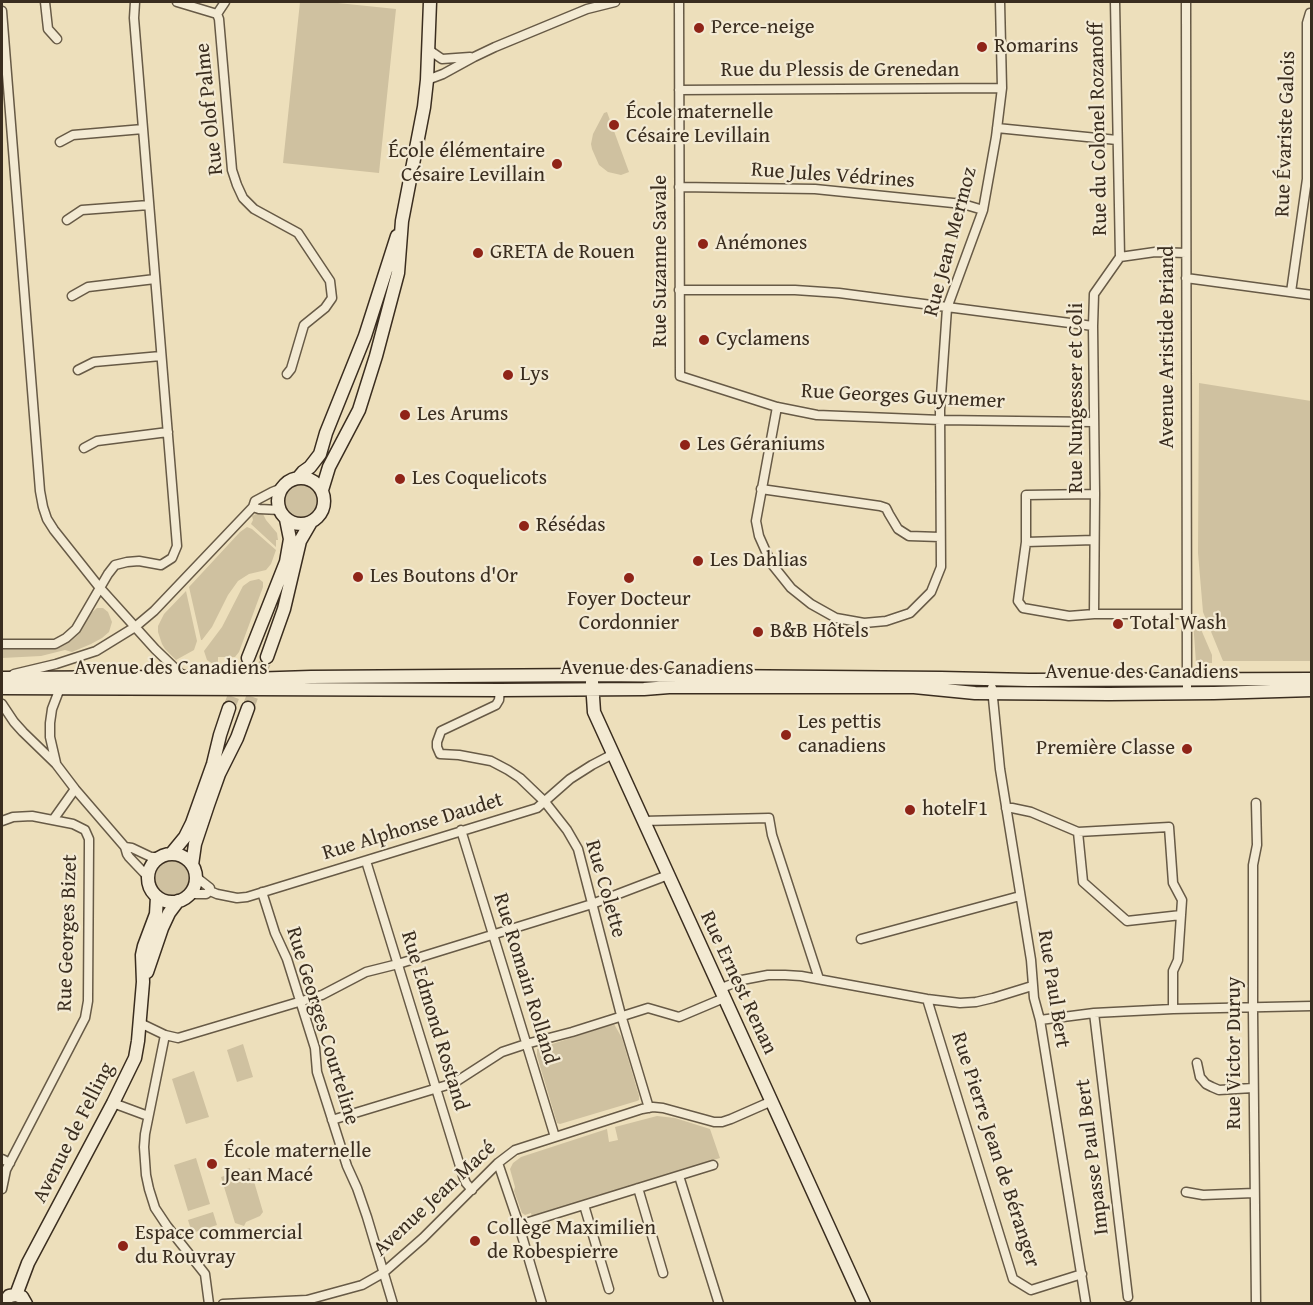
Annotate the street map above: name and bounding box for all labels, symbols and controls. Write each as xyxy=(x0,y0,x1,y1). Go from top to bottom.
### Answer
place label: Perce-neige xyxy=(711,15,815,41)
marker: Perce-neige xyxy=(692,21,706,35)
street label: Rue du Colonel Rozanoff xyxy=(1085,22,1113,236)
place label: Romarins xyxy=(994,34,1079,60)
marker: Romarins xyxy=(975,40,989,54)
street label: Rue Olof Palme xyxy=(191,42,229,176)
street label: Rue Évariste Galois xyxy=(1271,50,1301,218)
street label: Rue du Plessis de Grenedan xyxy=(721,58,959,84)
place label: École maternelle Césaire Levillain xyxy=(626,100,773,150)
marker: École maternelle Césaire Levillain xyxy=(607,118,621,132)
place label: École élémentaire Césaire Levillain xyxy=(388,139,545,189)
marker: École élémentaire Césaire Levillain xyxy=(550,157,564,171)
street label: Rue Jules Védrines xyxy=(750,158,916,194)
street label: Rue Jean Mermoz xyxy=(919,165,983,319)
street label: Rue Suzanne Savale xyxy=(648,175,674,347)
place label: Anémones xyxy=(715,231,807,257)
marker: Anémones xyxy=(696,237,710,251)
place label: GRETA de Rouen xyxy=(490,240,634,266)
street label: Avenue Aristide Briand xyxy=(1155,245,1181,449)
marker: GRETA de Rouen xyxy=(471,246,485,260)
street label: Rue Nungesser et Coli xyxy=(1064,303,1090,493)
place label: Cyclamens xyxy=(716,327,810,353)
marker: Cyclamens xyxy=(697,333,711,347)
place label: Lys xyxy=(520,362,549,388)
marker: Lys xyxy=(501,368,515,382)
street label: Rue Georges Guynemer xyxy=(800,379,1006,415)
place label: Les Arums xyxy=(417,402,508,428)
marker: Les Arums xyxy=(398,408,412,422)
place label: Les Géraniums xyxy=(697,432,825,458)
marker: Les Géraniums xyxy=(678,438,692,452)
place label: Les Coquelicots xyxy=(412,466,547,492)
marker: Les Coquelicots xyxy=(393,472,407,486)
place label: Résédas xyxy=(536,513,606,539)
marker: Résédas xyxy=(517,519,531,533)
place label: Les Dahlias xyxy=(710,548,808,574)
marker: Les Dahlias xyxy=(691,554,705,568)
place label: Les Boutons d'Or xyxy=(370,564,518,590)
marker: Les Boutons d'Or xyxy=(351,570,365,584)
marker: Foyer Docteur Cordonnier xyxy=(622,571,636,585)
place label: Foyer Docteur Cordonnier xyxy=(567,587,691,637)
place label: Total Wash xyxy=(1130,611,1227,637)
marker: Total Wash xyxy=(1111,617,1125,631)
place label: B&B Hôtels xyxy=(770,619,869,645)
marker: B&B Hôtels xyxy=(751,625,765,639)
street label: Avenue des Canadiens xyxy=(74,656,268,682)
street label: Avenue des Canadiens xyxy=(560,656,754,682)
street label: Avenue des Canadiens xyxy=(1045,660,1239,686)
place label: Les pettis canadiens xyxy=(798,710,886,760)
marker: Les pettis canadiens xyxy=(779,728,793,742)
place label: Première Classe xyxy=(1036,736,1175,762)
marker: Première Classe xyxy=(1180,742,1194,756)
street label: Rue Alphonse Daudet xyxy=(320,788,506,866)
place label: hotelF1 xyxy=(922,797,988,823)
marker: hotelF1 xyxy=(903,803,917,817)
street label: Rue Colette xyxy=(579,837,631,941)
street label: Rue Georges Bizet xyxy=(53,854,83,1012)
street label: Rue Romain Rolland xyxy=(487,890,563,1068)
street label: Rue Ernest Renan xyxy=(694,908,782,1058)
street label: Rue Georges Courteline xyxy=(280,924,364,1128)
street label: Rue Edmond Rostand xyxy=(395,928,473,1114)
street label: Rue Paul Bert xyxy=(1031,928,1075,1050)
street label: Rue Victor Duruy xyxy=(1222,977,1248,1129)
street label: Rue Pierre Jean de Béranger xyxy=(945,1029,1045,1271)
street label: Avenue de Felling xyxy=(28,1059,120,1207)
street label: Impasse Paul Bert xyxy=(1071,1078,1115,1236)
street label: Avenue Jean Macé xyxy=(369,1136,501,1262)
place label: École maternelle Jean Macé xyxy=(224,1139,371,1189)
marker: École maternelle Jean Macé xyxy=(205,1157,219,1171)
place label: Collège Maximilien de Robespierre xyxy=(487,1216,656,1266)
place label: Espace commercial du Rouvray xyxy=(135,1221,303,1271)
marker: Collège Maximilien de Robespierre xyxy=(468,1234,482,1248)
marker: Espace commercial du Rouvray xyxy=(116,1239,130,1253)

